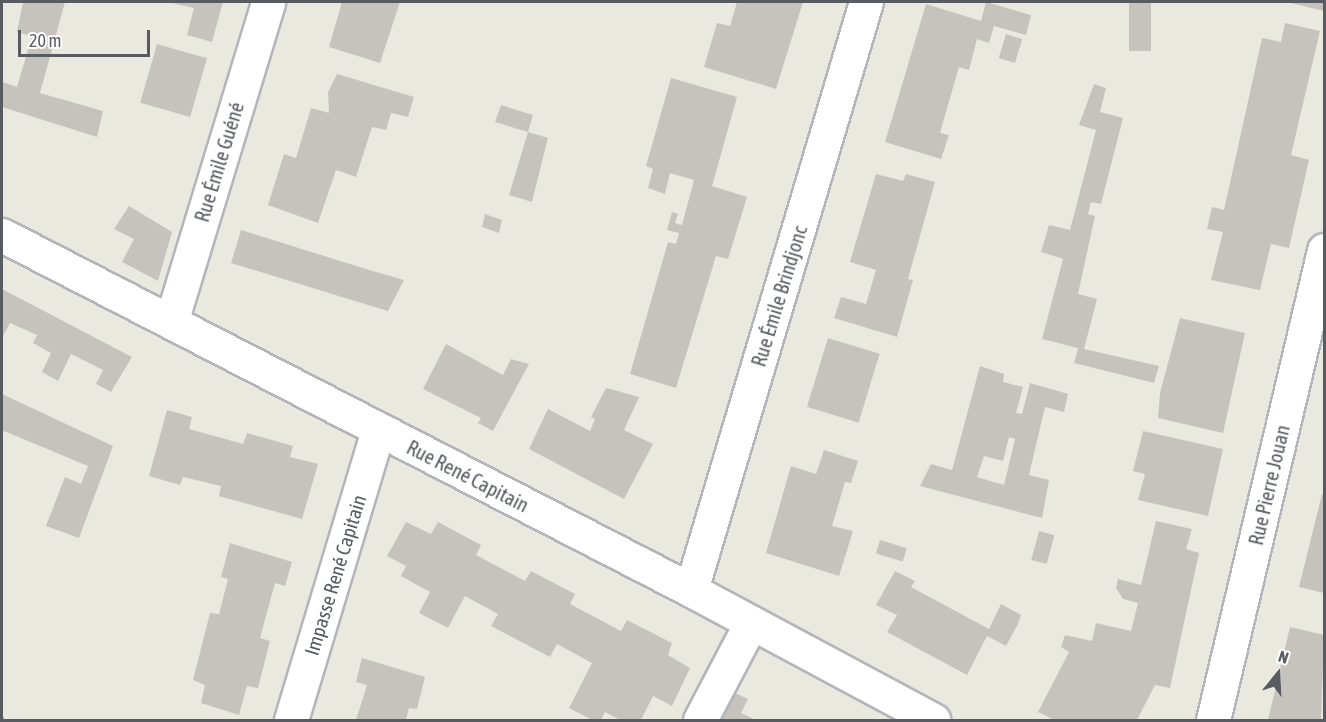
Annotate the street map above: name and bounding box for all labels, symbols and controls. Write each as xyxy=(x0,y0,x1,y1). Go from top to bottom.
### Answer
scale bar xyxy=(21,18,153,56)
text: 20 m xyxy=(29,30,61,51)
street label: Rue Émile Guéné xyxy=(189,99,249,225)
street label: Rue Émile Brindjonc xyxy=(746,223,812,369)
street label: Rue Pierre Jouan xyxy=(1244,423,1294,547)
street label: Rue René Capitain xyxy=(403,435,533,517)
street label: Impasse René Capitain xyxy=(299,492,371,658)
north arrow xyxy=(1248,644,1308,704)
text: N xyxy=(1276,647,1291,667)

